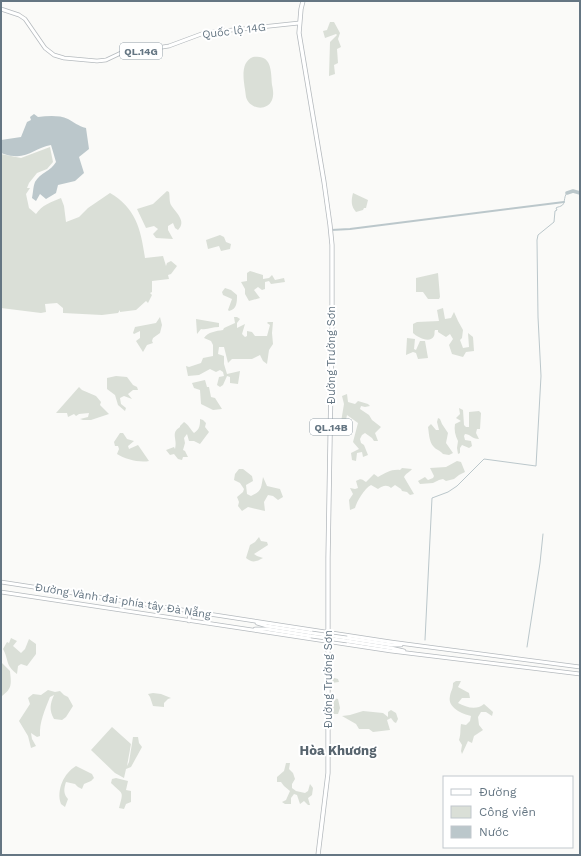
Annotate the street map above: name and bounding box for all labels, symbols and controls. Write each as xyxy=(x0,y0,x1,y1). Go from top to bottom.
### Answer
street label: Quốc lộ 14G xyxy=(201,21,267,41)
road number: QL.14G xyxy=(120,43,162,59)
street label: Đường Trường Sơn xyxy=(325,306,338,404)
road number: QL.14B xyxy=(310,419,352,435)
street label: Đường Vành đai phía tây Đà Nẵng xyxy=(34,580,212,621)
street label: Đường Trường Sơn xyxy=(322,630,335,728)
district label: Hòa Khương xyxy=(300,743,377,758)
legend xyxy=(443,776,573,848)
text: Đường xyxy=(479,785,517,799)
text: Công viên xyxy=(479,805,536,819)
text: Nước xyxy=(479,825,509,839)

